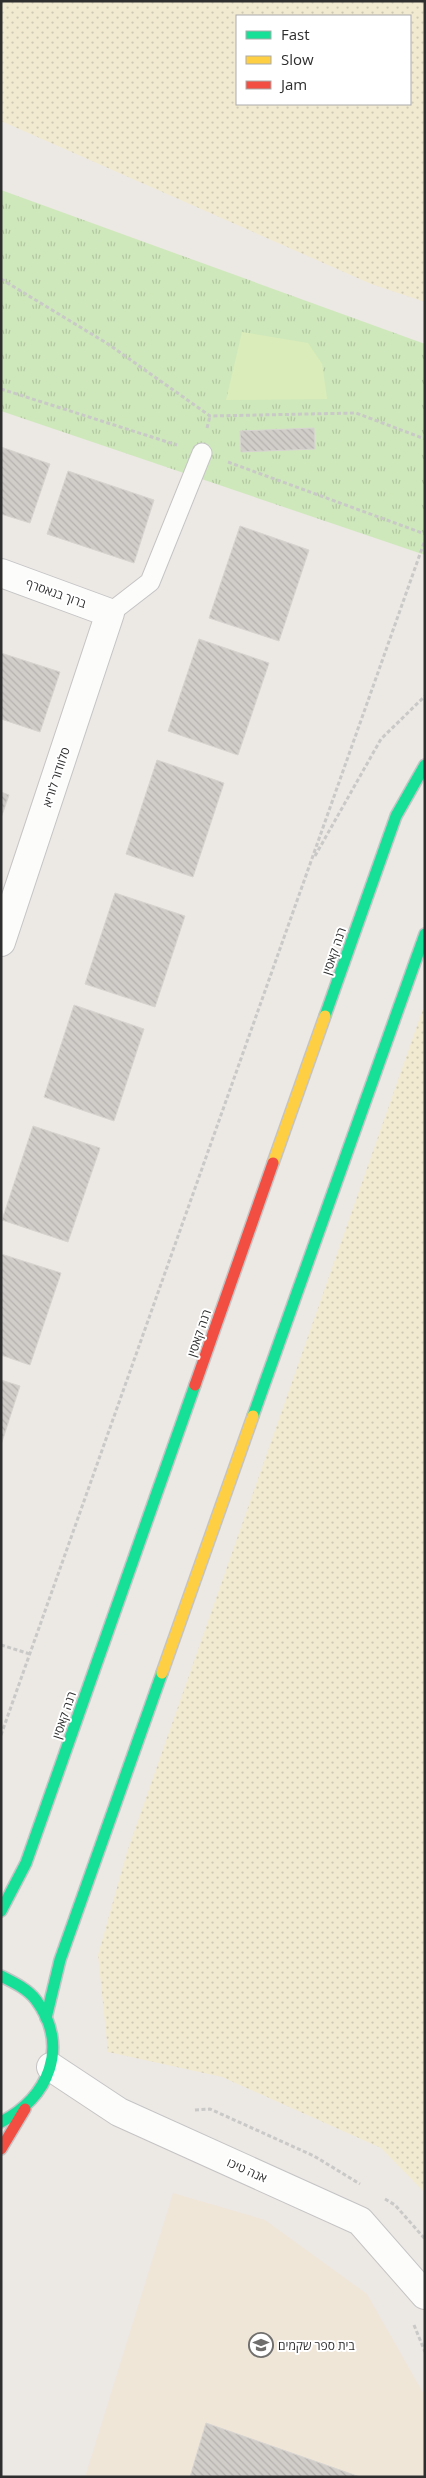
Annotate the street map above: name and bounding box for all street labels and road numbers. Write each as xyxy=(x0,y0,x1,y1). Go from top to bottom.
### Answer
street label: ברוך בנאסרף xyxy=(23,574,89,612)
street label: סלוודור לוריא xyxy=(38,745,74,809)
street label: רנה קאסין xyxy=(318,925,350,977)
street label: רנה קאסין xyxy=(183,1307,215,1359)
street label: רנה קאסין xyxy=(48,1689,80,1741)
street label: אנה טיכו xyxy=(224,2154,270,2186)

